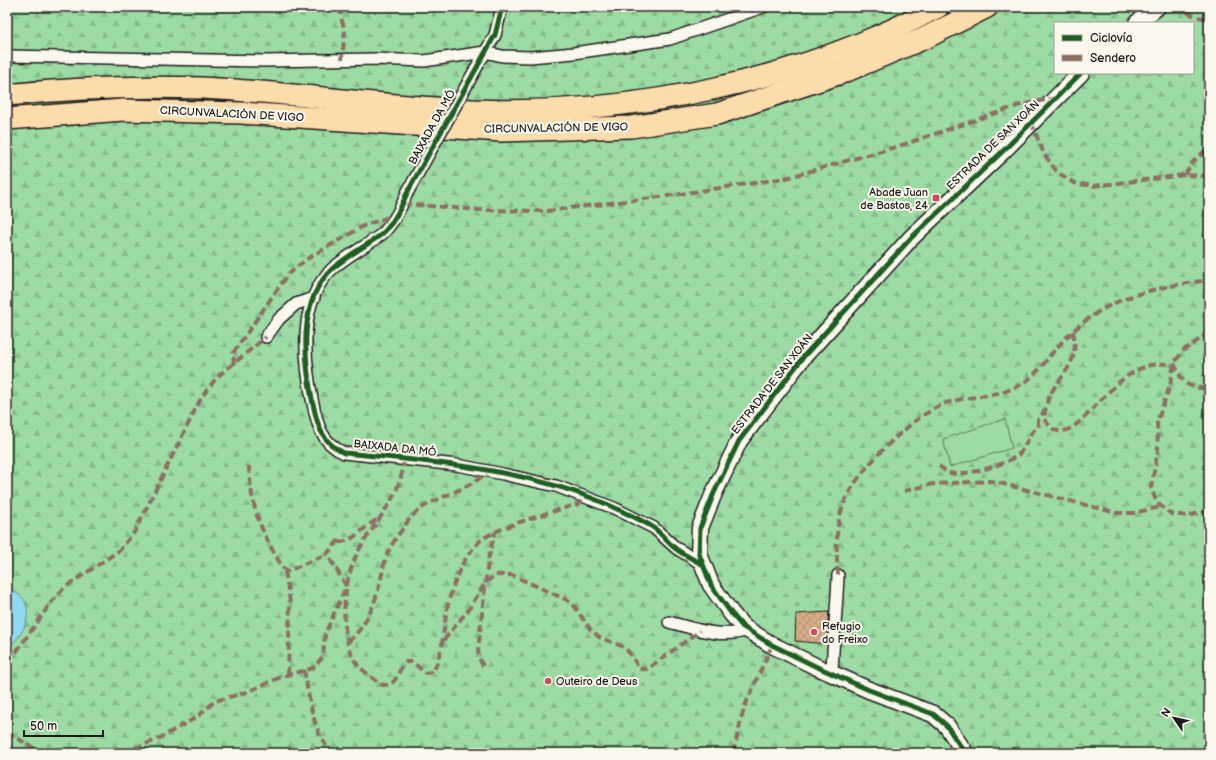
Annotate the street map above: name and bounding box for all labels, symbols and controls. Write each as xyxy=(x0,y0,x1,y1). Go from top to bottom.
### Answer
legend xyxy=(1054,22,1194,74)
text: Ciclovía xyxy=(1090,31,1133,46)
text: Sendero xyxy=(1090,51,1136,66)
street label: BAIXADA DA MÓ xyxy=(405,86,458,167)
street label: ESTRADA DE SAN XOÁN xyxy=(943,97,1042,193)
street label: CIRCUNVALACIÓN DE VIGO xyxy=(160,103,304,124)
street label: CIRCUNVALACIÓN DE VIGO xyxy=(484,119,628,136)
place label: Abade Juan de Bastos, 24 xyxy=(860,186,928,212)
marker: Abade Juan de Bastos, 24 xyxy=(931,193,941,203)
street label: ESTRADA DE SAN XOÁN xyxy=(728,331,815,437)
street label: BAIXADA DA MÓ xyxy=(353,436,438,459)
place label: Refugio do Freixo xyxy=(822,620,868,646)
marker: Refugio do Freixo xyxy=(809,627,819,637)
place label: Outeiro de Deus xyxy=(556,675,638,688)
marker: Outeiro de Deus xyxy=(543,676,553,686)
north arrow xyxy=(1154,698,1194,738)
text: N xyxy=(1158,706,1174,720)
scale bar xyxy=(24,712,103,738)
text: 50 m xyxy=(30,719,57,734)

